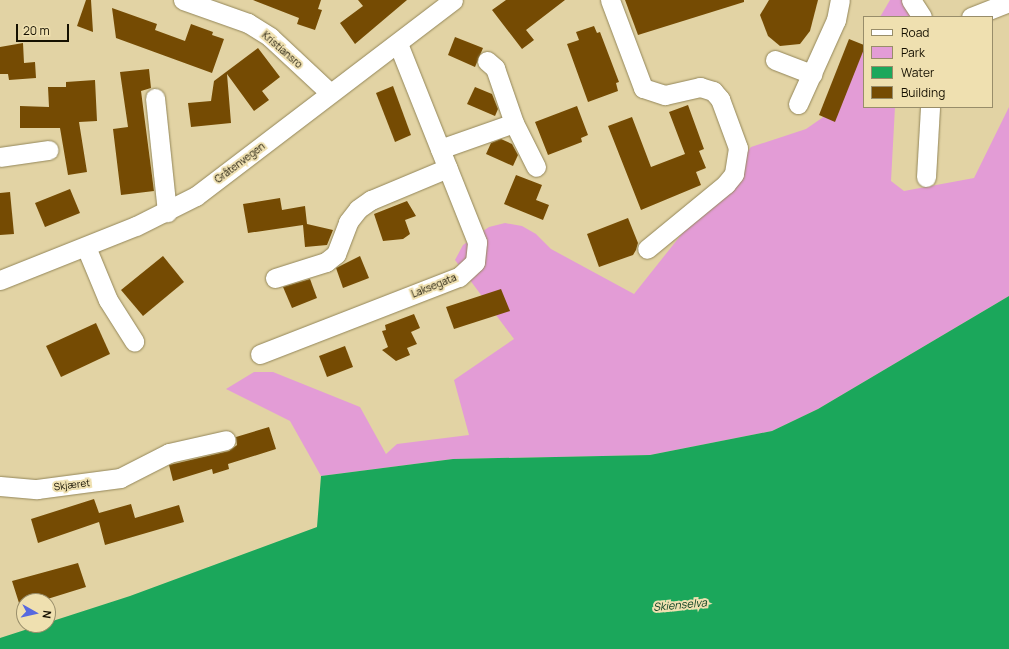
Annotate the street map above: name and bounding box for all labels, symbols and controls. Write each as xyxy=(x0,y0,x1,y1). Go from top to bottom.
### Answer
scale bar xyxy=(18,16,71,42)
legend xyxy=(863,16,993,108)
text: 20 m xyxy=(23,22,50,39)
text: Road xyxy=(901,24,929,41)
street label: Kristiansro xyxy=(259,29,305,71)
text: Park xyxy=(901,44,925,61)
text: Water xyxy=(901,64,934,81)
text: Building xyxy=(901,84,945,101)
street label: Gråtenvegen xyxy=(213,140,267,186)
street label: Laksegata xyxy=(410,272,458,300)
street label: Skjæret xyxy=(53,477,91,493)
north arrow xyxy=(16,593,56,633)
water label: Skienselva xyxy=(653,596,707,614)
text: N xyxy=(39,610,55,620)

